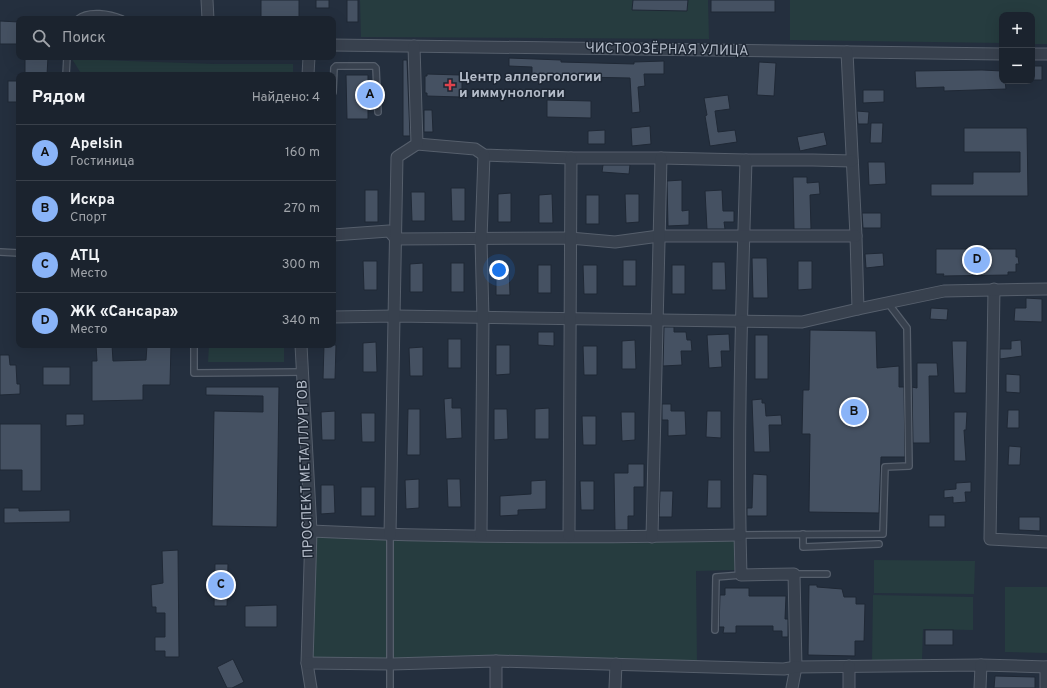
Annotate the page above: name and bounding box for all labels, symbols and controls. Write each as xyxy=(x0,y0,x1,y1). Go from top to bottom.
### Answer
map controls xyxy=(999,12,1035,84)
button: + xyxy=(999,12,1035,48)
search box xyxy=(16,16,336,60)
icon: search xyxy=(30,27,52,49)
text: Поиск xyxy=(62,29,106,48)
street label: ЧИСТООЗЁРНАЯ УЛИЦА xyxy=(585,39,749,60)
button: − xyxy=(999,48,1035,84)
place label: Центр аллергологии и иммунологии xyxy=(459,69,602,102)
marker: Центр аллергологии и иммунологии xyxy=(444,79,456,91)
pin: A xyxy=(357,80,383,110)
text: Рядом xyxy=(32,87,85,109)
text: Найдено: 4 xyxy=(252,90,320,106)
text: Apelsin xyxy=(70,135,123,154)
text: A xyxy=(40,145,50,161)
text: 160 m xyxy=(285,145,320,161)
text: Гостиница xyxy=(70,154,134,170)
text: Искра xyxy=(70,191,115,210)
text: B xyxy=(41,201,49,217)
text: 270 m xyxy=(283,201,320,217)
text: Спорт xyxy=(70,210,107,226)
pin: D xyxy=(964,245,990,275)
text: АТЦ xyxy=(70,247,99,266)
text: C xyxy=(41,257,49,273)
text: 300 m xyxy=(282,257,320,273)
your location xyxy=(489,260,509,280)
text: Место xyxy=(70,266,107,282)
text: ЖК «Сансара» xyxy=(70,303,178,322)
text: D xyxy=(40,313,50,329)
text: 340 m xyxy=(282,313,320,329)
text: Место xyxy=(70,322,107,338)
street label: ПРОСПЕКТ МЕТАЛЛУРГОВ xyxy=(294,380,318,558)
pin: B xyxy=(841,397,867,427)
pin: C xyxy=(208,570,234,600)

